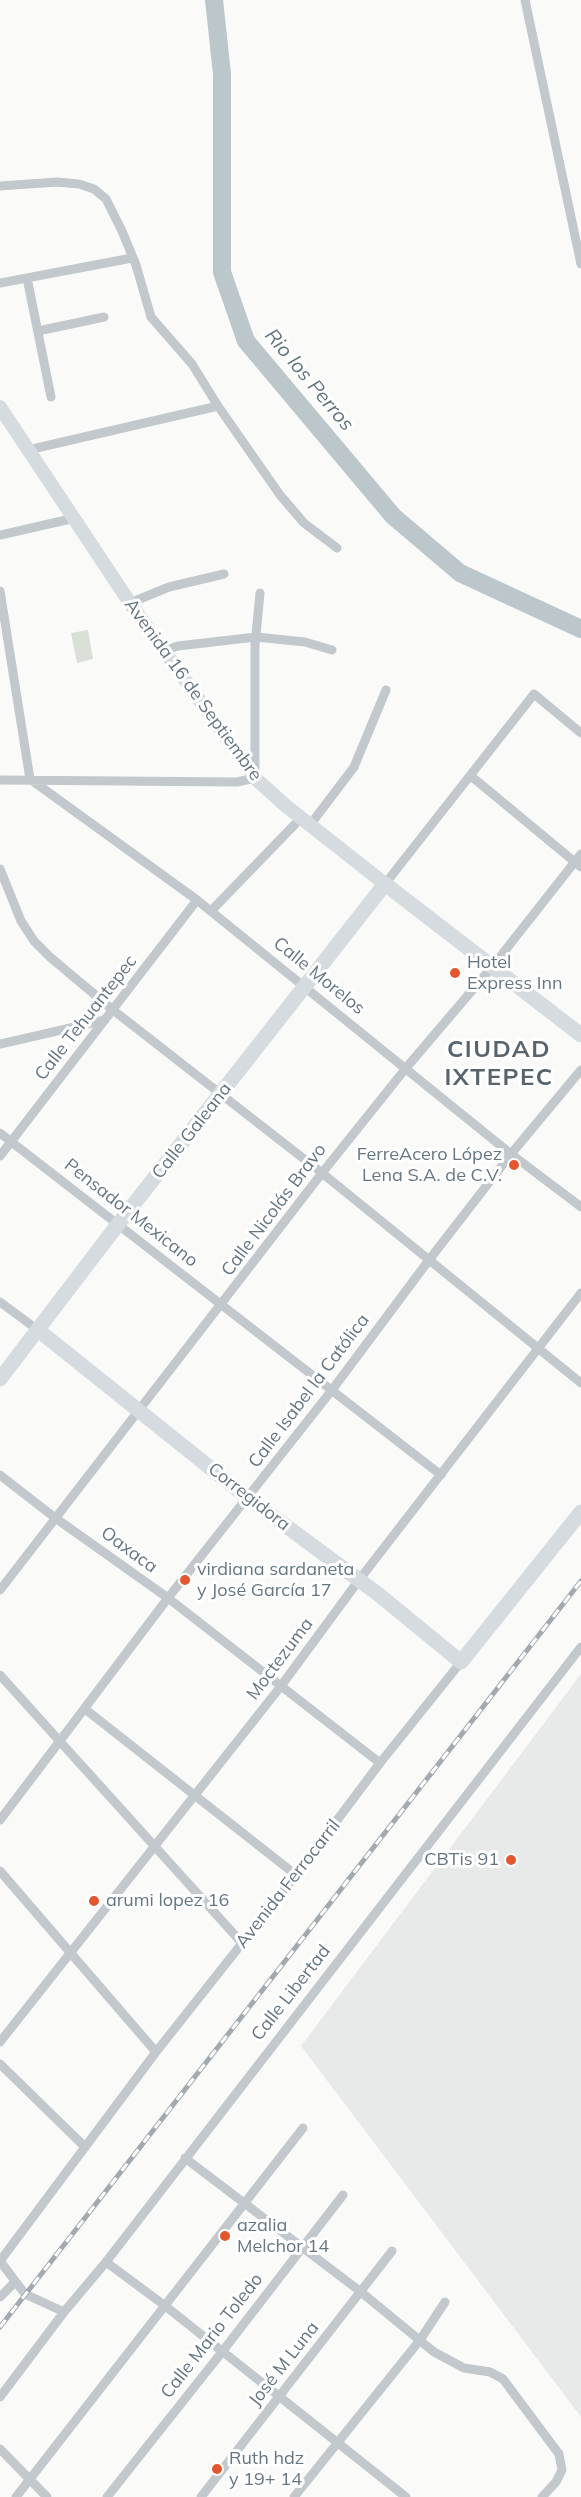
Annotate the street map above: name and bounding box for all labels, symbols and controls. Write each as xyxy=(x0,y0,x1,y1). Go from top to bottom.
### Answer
water label: Rio los Perros xyxy=(259,324,359,436)
street label: Avenida 16 de Septiembre xyxy=(120,595,266,785)
street label: Calle Morelos xyxy=(269,933,369,1019)
street label: Calle Tehuantepec xyxy=(30,951,142,1085)
place label: Hotel Express Inn xyxy=(467,952,563,994)
marker: Hotel Express Inn xyxy=(448,966,462,980)
district label: CIUDAD IXTEPEC xyxy=(444,1036,554,1092)
street label: Calle Galeana xyxy=(148,1079,236,1183)
street label: Calle Nicolás Bravo xyxy=(217,1139,331,1281)
place label: FerreAcero López Lena S.A. de C.V. xyxy=(357,1144,502,1186)
street label: Pensador Mexicano xyxy=(60,1154,202,1272)
marker: FerreAcero López Lena S.A. de C.V. xyxy=(507,1158,521,1172)
street label: Calle Isabel la Católica xyxy=(244,1310,374,1472)
street label: Corregidora xyxy=(204,1458,294,1536)
street label: Oaxaca xyxy=(96,1522,162,1578)
place label: virdiana sardaneta y José García 17 xyxy=(197,1559,354,1602)
marker: virdiana sardaneta y José García 17 xyxy=(178,1573,192,1587)
street label: Moctezuma xyxy=(242,1614,318,1704)
street label: Avenida Ferrocarril xyxy=(231,1815,345,1953)
place label: CBTis 91 xyxy=(424,1849,499,1871)
marker: CBTis 91 xyxy=(504,1853,518,1867)
place label: arumi lopez 16 xyxy=(106,1890,229,1912)
marker: arumi lopez 16 xyxy=(87,1894,101,1908)
street label: Calle Libertad xyxy=(247,1941,335,2045)
place label: azalia Melchor 14 xyxy=(237,2215,329,2258)
marker: azalia Melchor 14 xyxy=(218,2229,232,2243)
street label: Calle Mario Toledo xyxy=(156,2269,268,2403)
street label: José M Luna xyxy=(244,2318,324,2410)
place label: Ruth hdz y 19+ 14 xyxy=(229,2448,304,2490)
marker: Ruth hdz y 19+ 14 xyxy=(210,2462,224,2476)

